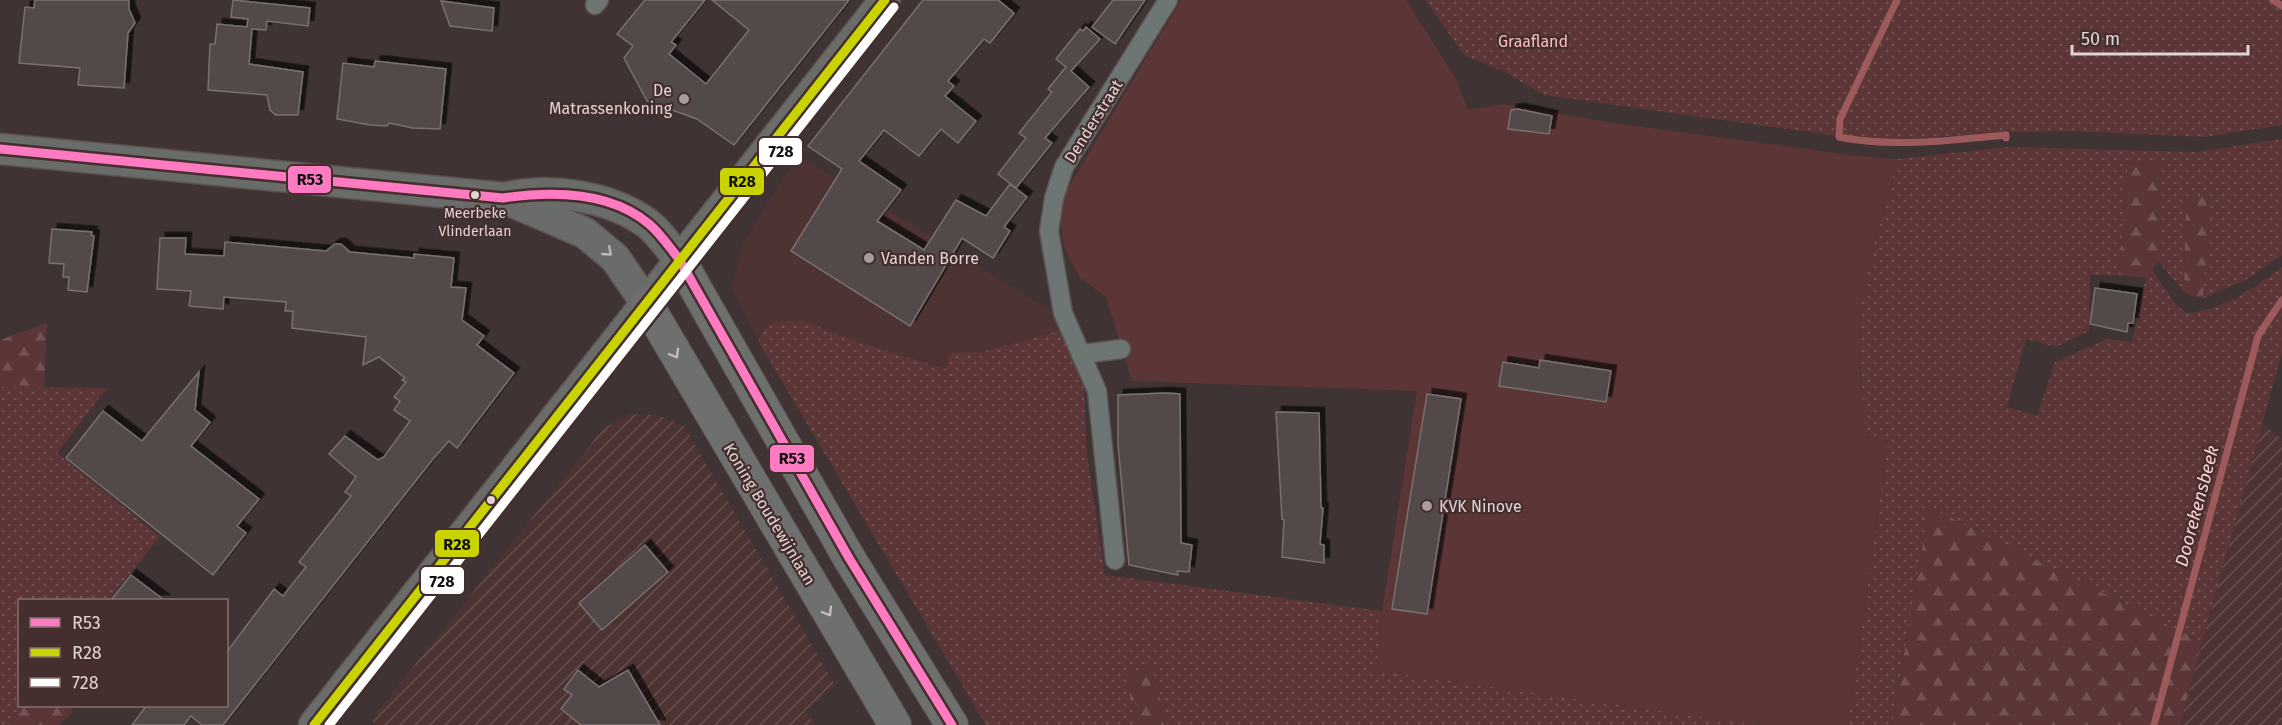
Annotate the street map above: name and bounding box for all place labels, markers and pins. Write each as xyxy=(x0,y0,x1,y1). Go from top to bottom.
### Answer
place label: De Matrassenkoning xyxy=(549,81,673,118)
marker: De Matrassenkoning xyxy=(677,92,691,106)
marker: Meerbeke Vlinderlaan xyxy=(469,189,481,201)
place label: Meerbeke Vlinderlaan xyxy=(439,205,511,240)
place label: Vanden Borre xyxy=(881,249,979,268)
marker: Vanden Borre xyxy=(862,251,876,265)
unlabelled marker xyxy=(485,494,497,506)
place label: KVK Ninove xyxy=(1439,497,1522,516)
marker: KVK Ninove xyxy=(1420,499,1434,513)

